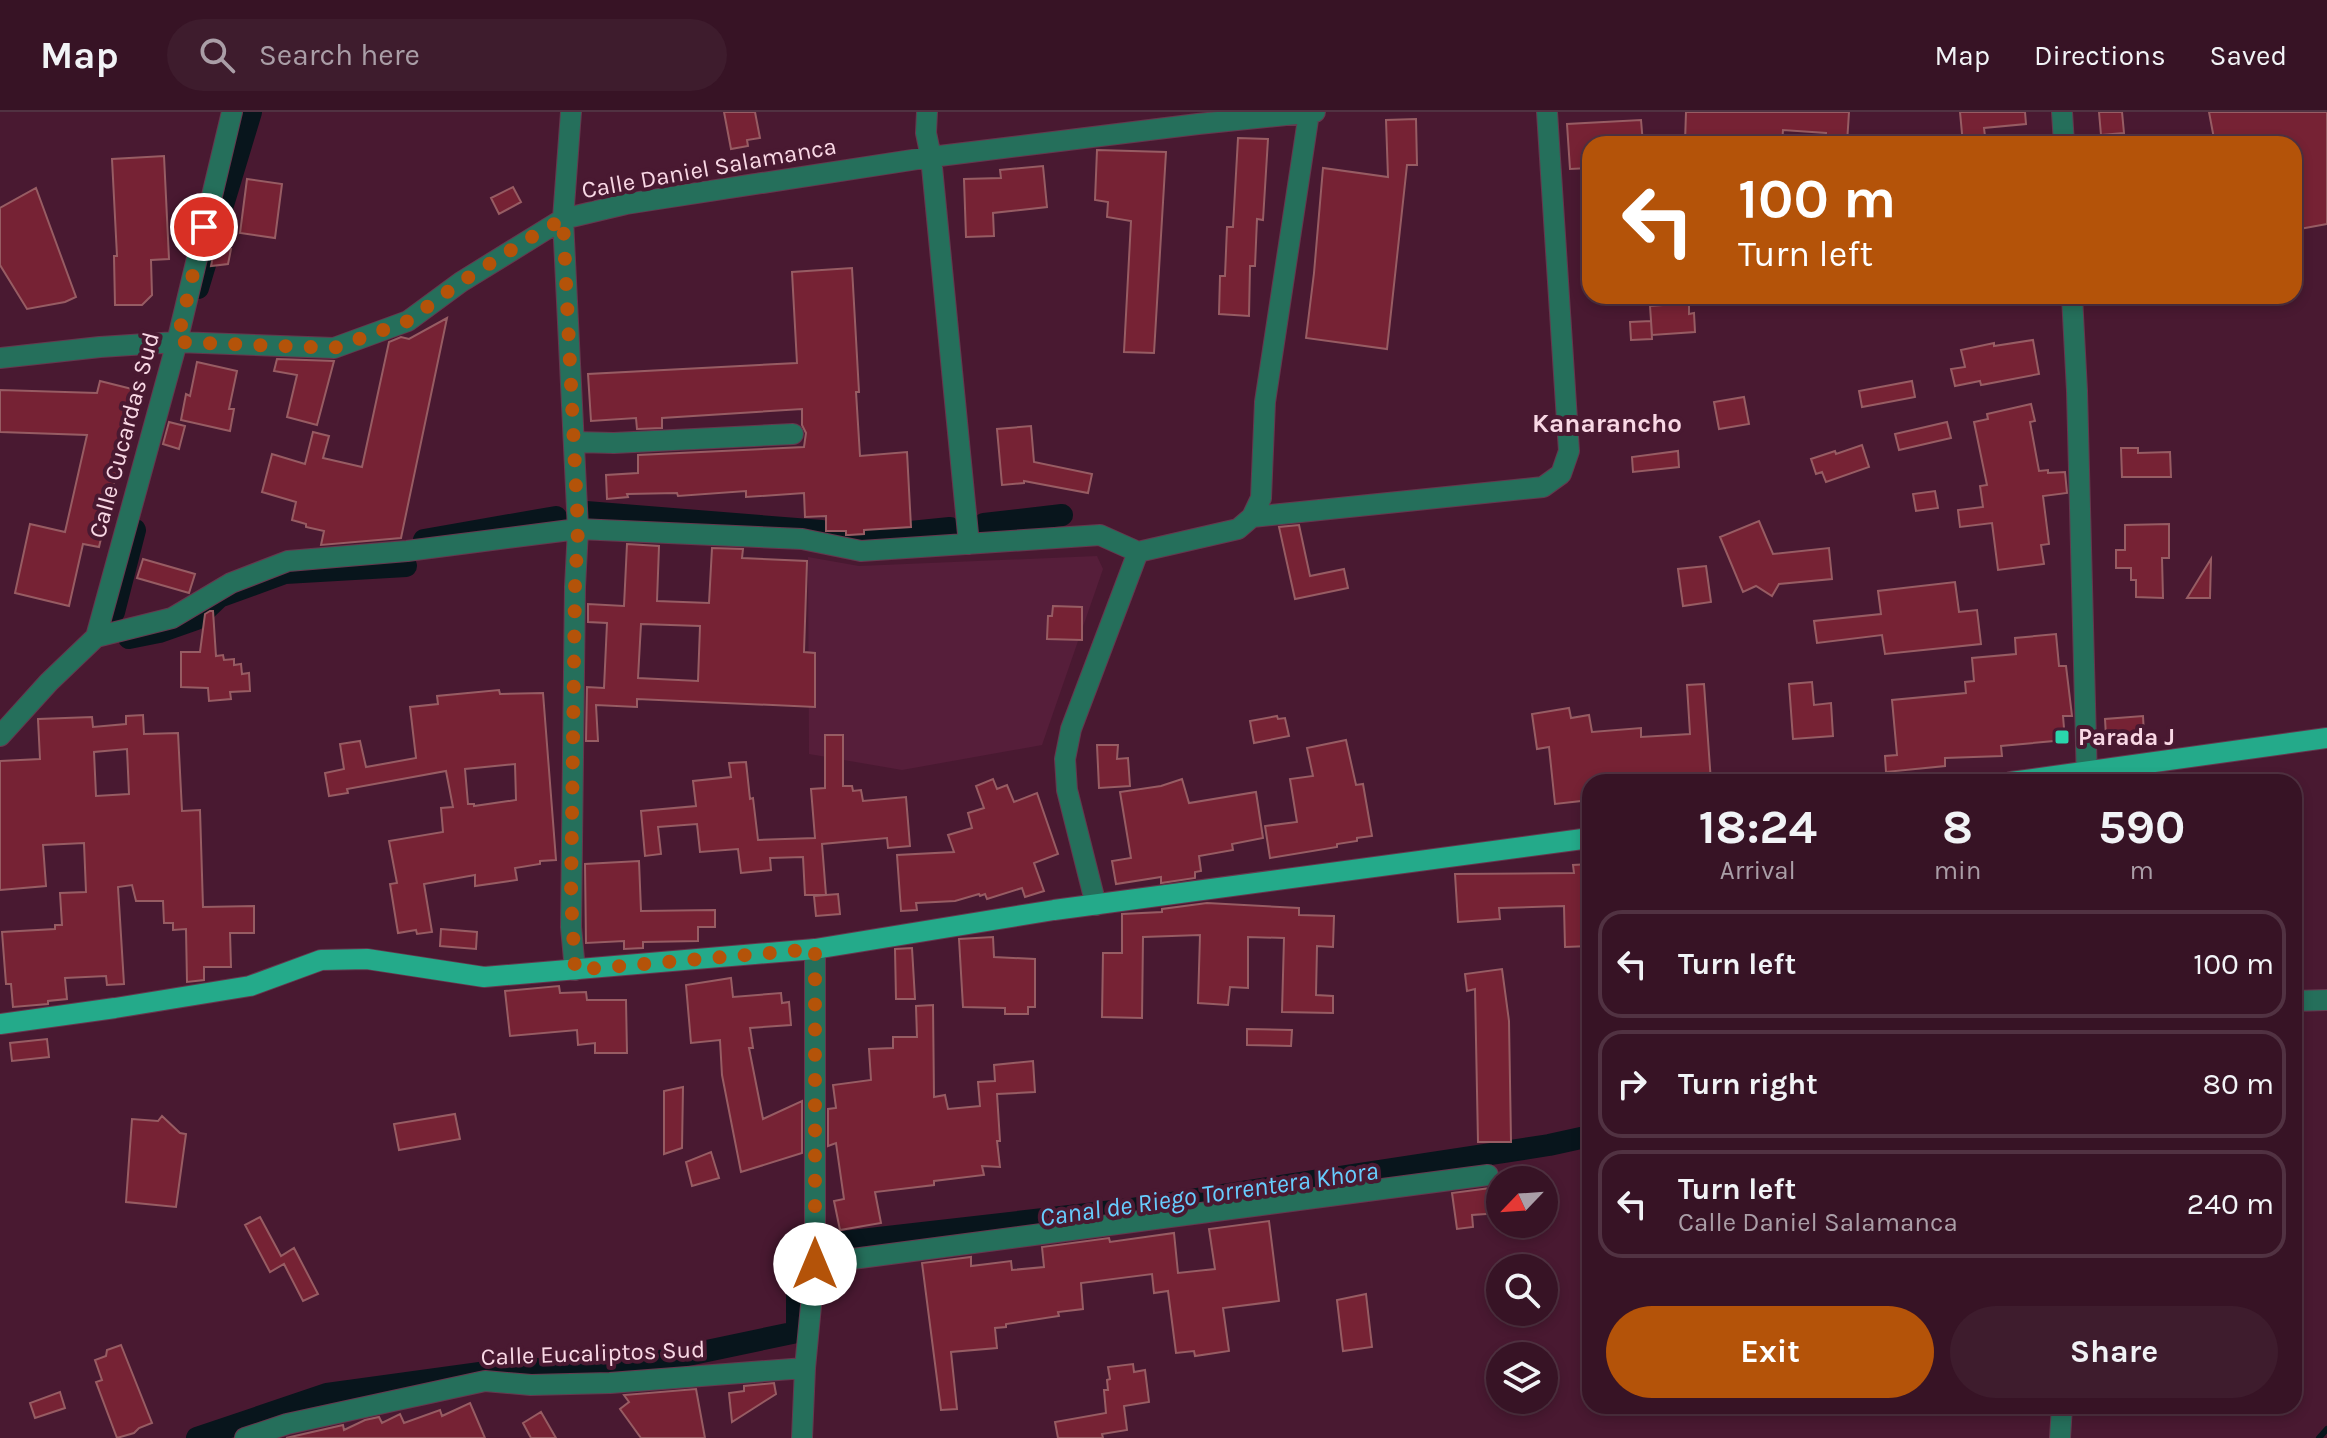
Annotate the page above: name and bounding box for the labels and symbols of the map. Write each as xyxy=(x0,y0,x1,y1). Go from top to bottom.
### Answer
street label: Calle Daniel Salamanca xyxy=(579,132,839,204)
pin xyxy=(170,193,238,261)
street label: Calle Cucardas Sud xyxy=(83,329,165,541)
district label: Kanarancho xyxy=(1532,408,1682,439)
place label: Parada J xyxy=(2078,723,2175,751)
marker: Parada J xyxy=(2053,728,2071,746)
water label: Canal de Riego Torrentera Khora xyxy=(1038,1155,1380,1233)
north arrow xyxy=(1486,1166,1558,1238)
position arrow xyxy=(773,1222,857,1306)
street label: Calle Eucaliptos Sud xyxy=(480,1335,706,1371)

